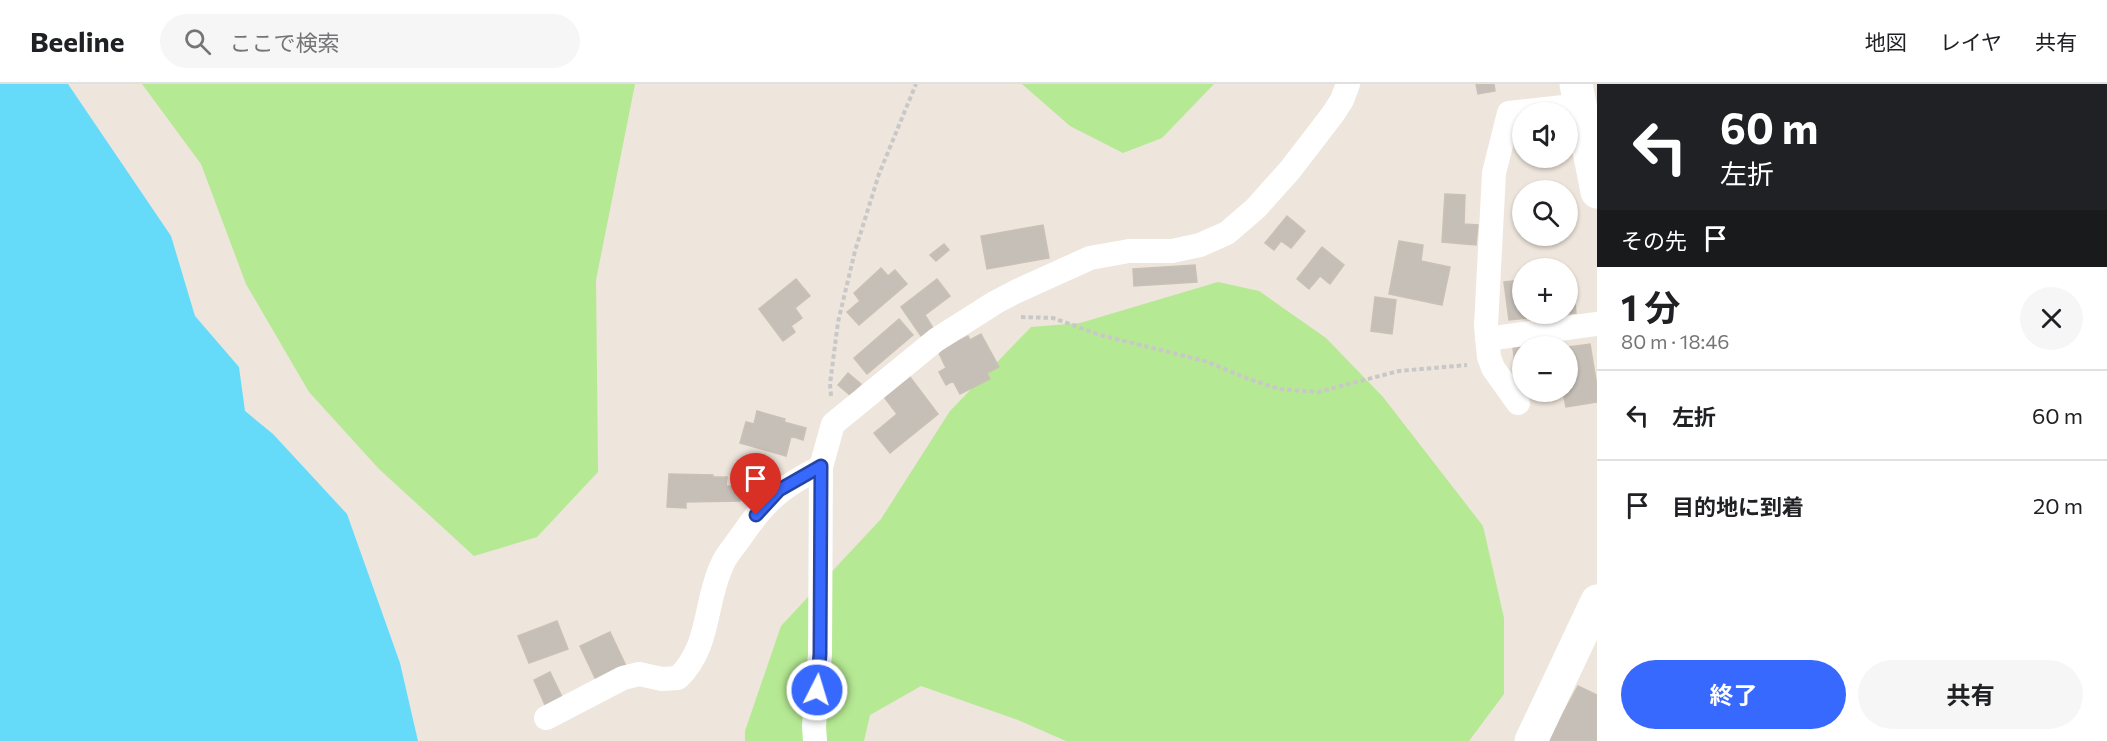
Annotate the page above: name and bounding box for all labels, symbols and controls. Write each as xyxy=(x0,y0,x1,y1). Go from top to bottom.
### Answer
search box xyxy=(160,14,580,68)
text: Beeline xyxy=(30,24,124,58)
icon: search xyxy=(181,25,214,58)
text: ここで検索 xyxy=(229,29,339,56)
text: 地図 xyxy=(1865,29,1907,54)
text: レイヤ xyxy=(1940,29,2002,54)
text: 共有 xyxy=(2035,29,2077,54)
text: 60 m xyxy=(1720,101,1819,153)
map controls xyxy=(1512,102,1578,402)
button: sound xyxy=(1512,102,1578,168)
icon: left xyxy=(1621,108,1699,186)
text: 左折 xyxy=(1720,157,1774,190)
button: search xyxy=(1512,180,1578,246)
icon: arrive xyxy=(1699,222,1732,255)
text: その先 xyxy=(1621,227,1687,254)
button: + xyxy=(1512,258,1578,324)
text: 1 分 xyxy=(1621,284,1680,328)
button: close xyxy=(2020,287,2083,350)
text: 80 m · 18:46 xyxy=(1621,329,1729,353)
button: − xyxy=(1512,336,1578,402)
icon: left xyxy=(1621,399,1654,432)
text: 60 m xyxy=(2032,402,2083,429)
text: 左折 xyxy=(1672,403,1716,430)
pin xyxy=(730,453,781,515)
icon: arrive xyxy=(739,462,772,495)
icon: arrive xyxy=(1621,489,1654,522)
text: 20 m xyxy=(2033,492,2083,519)
text: 目的地に到着 xyxy=(1672,493,1804,520)
position arrow xyxy=(785,658,849,722)
button: 終了 xyxy=(1621,660,1846,729)
button: 共有 xyxy=(1858,660,2083,729)

